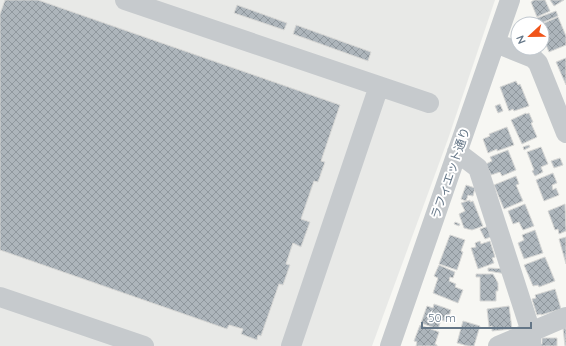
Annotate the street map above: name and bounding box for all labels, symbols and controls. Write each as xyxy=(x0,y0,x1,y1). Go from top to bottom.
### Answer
north arrow xyxy=(510,16,550,56)
text: N xyxy=(513,33,529,46)
street label: ラフィエット通り xyxy=(427,125,473,221)
scale bar xyxy=(422,304,531,330)
text: 50 m xyxy=(428,310,456,325)

